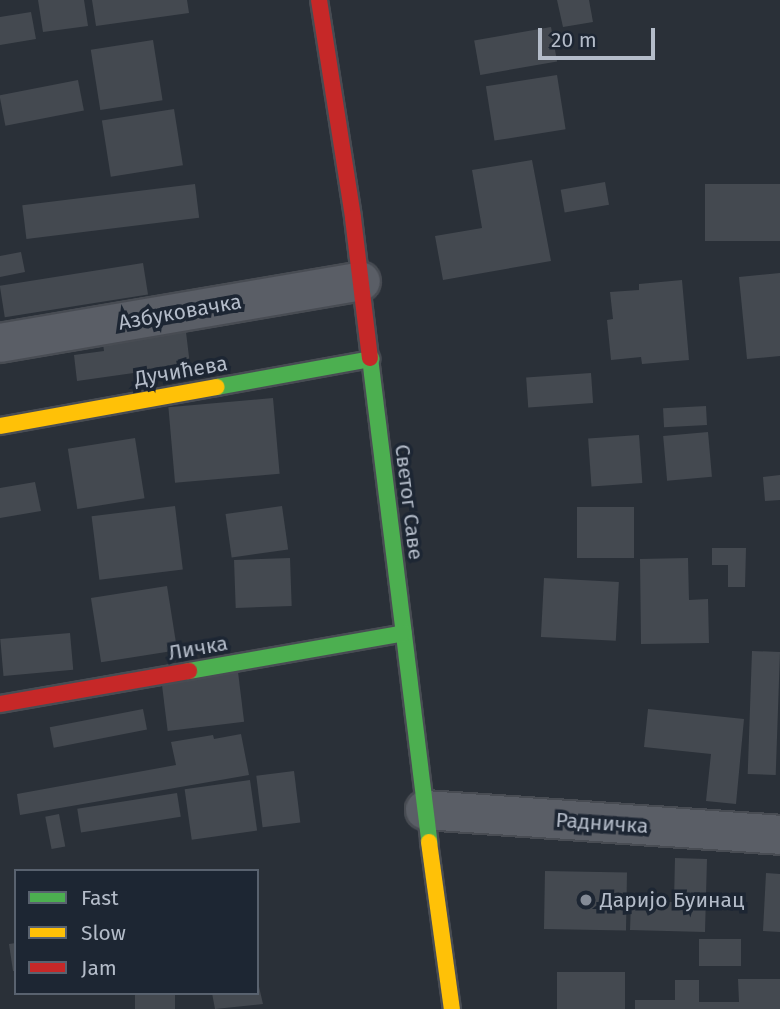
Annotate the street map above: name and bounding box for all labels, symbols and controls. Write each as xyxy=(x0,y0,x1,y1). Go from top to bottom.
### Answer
scale bar xyxy=(542,14,659,58)
text: 20 m xyxy=(551,27,597,53)
street label: Азбуковачка xyxy=(116,289,244,335)
street label: Дучићева xyxy=(132,350,230,392)
street label: Светог Саве xyxy=(389,443,429,561)
street label: Личка xyxy=(166,630,230,666)
street label: Радничка xyxy=(555,807,649,839)
legend xyxy=(14,869,259,995)
text: Fast xyxy=(81,885,119,911)
place label: Даријо Буинац xyxy=(600,887,744,913)
marker: Даријо Буинац xyxy=(578,892,594,908)
text: Slow xyxy=(81,920,126,946)
text: Jam xyxy=(81,955,117,981)

